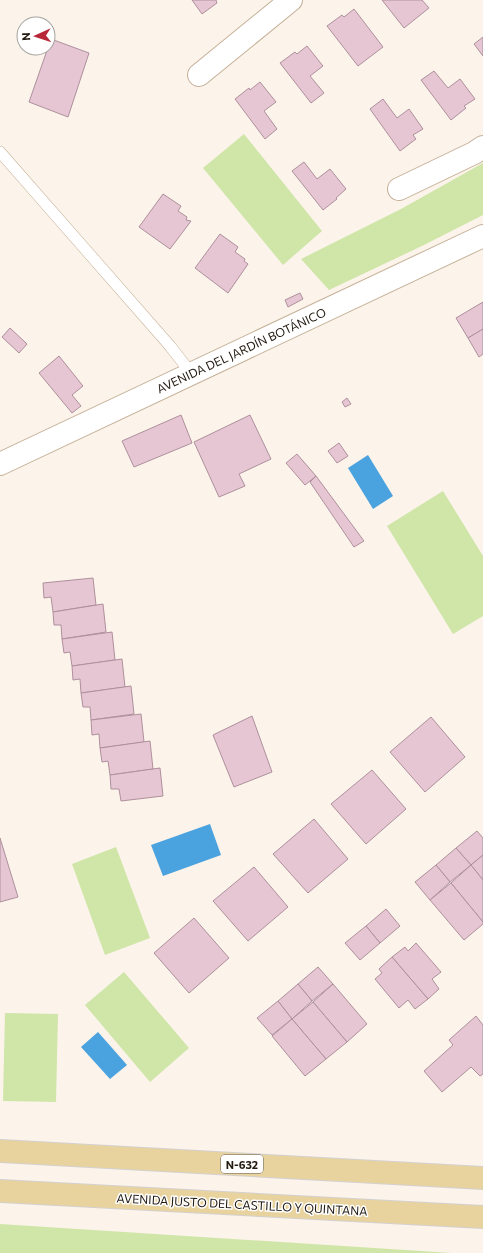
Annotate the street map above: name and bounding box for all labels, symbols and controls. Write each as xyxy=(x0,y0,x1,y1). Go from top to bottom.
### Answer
north arrow xyxy=(16,16,56,56)
text: N xyxy=(19,32,32,41)
street label: AVENIDA DEL JARDÍN BOTÁNICO xyxy=(154,304,328,396)
road number: N-632 xyxy=(221,1155,263,1173)
street label: AVENIDA JUSTO DEL CASTILLO Y QUINTANA xyxy=(116,1190,368,1219)

